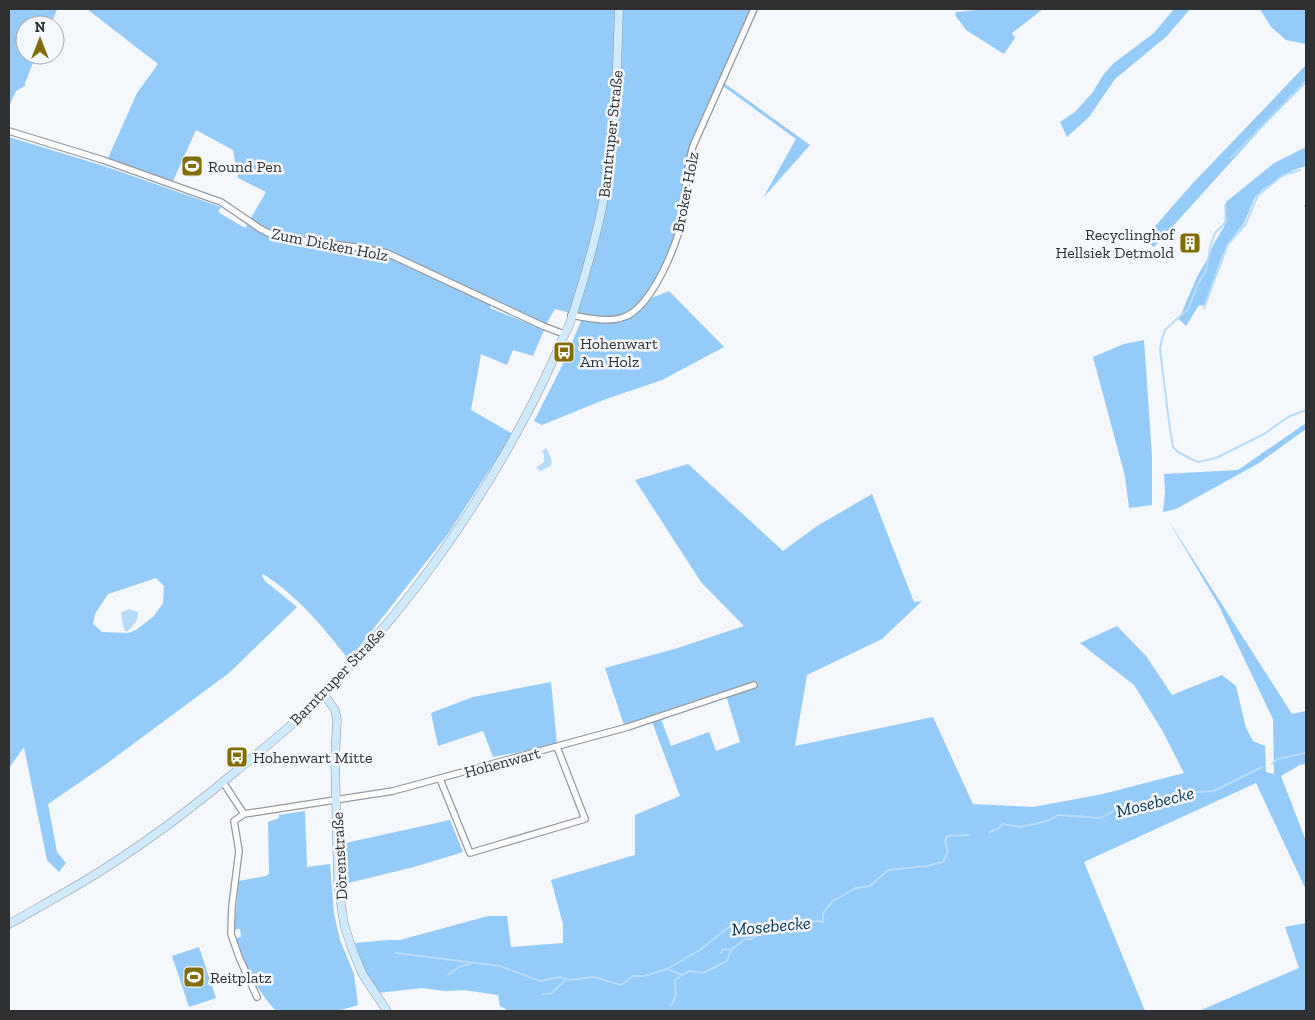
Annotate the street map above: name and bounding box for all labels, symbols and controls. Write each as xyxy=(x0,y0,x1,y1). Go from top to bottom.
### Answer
north arrow xyxy=(15,15,65,65)
text: N xyxy=(35,19,46,36)
street label: Barntruper Straße xyxy=(594,69,627,199)
street label: Broker Holz xyxy=(668,150,703,234)
sports icon: Round Pen xyxy=(180,154,204,178)
place label: Round Pen xyxy=(208,157,283,176)
street label: Zum Dicken Holz xyxy=(270,224,390,265)
place label: Recyclinghof Hellsiek Detmold xyxy=(1056,225,1176,262)
building icon: Recyclinghof Hellsiek Detmold xyxy=(1178,231,1202,255)
place label: Hohenwart Am Holz xyxy=(580,334,658,371)
bus stop icon: Hohenwart Am Holz xyxy=(552,340,576,364)
street label: Barntruper Straße xyxy=(286,624,389,729)
street label: Hohenwart xyxy=(462,743,542,782)
bus stop icon: Hohenwart Mitte xyxy=(225,745,249,769)
place label: Hohenwart Mitte xyxy=(253,748,373,767)
water label: Mosebecke xyxy=(1114,782,1196,822)
street label: Dörenstraße xyxy=(328,811,351,901)
water label: Mosebecke xyxy=(730,912,812,940)
sports icon: Reitplatz xyxy=(182,965,206,989)
place label: Reitplatz xyxy=(210,968,272,987)

